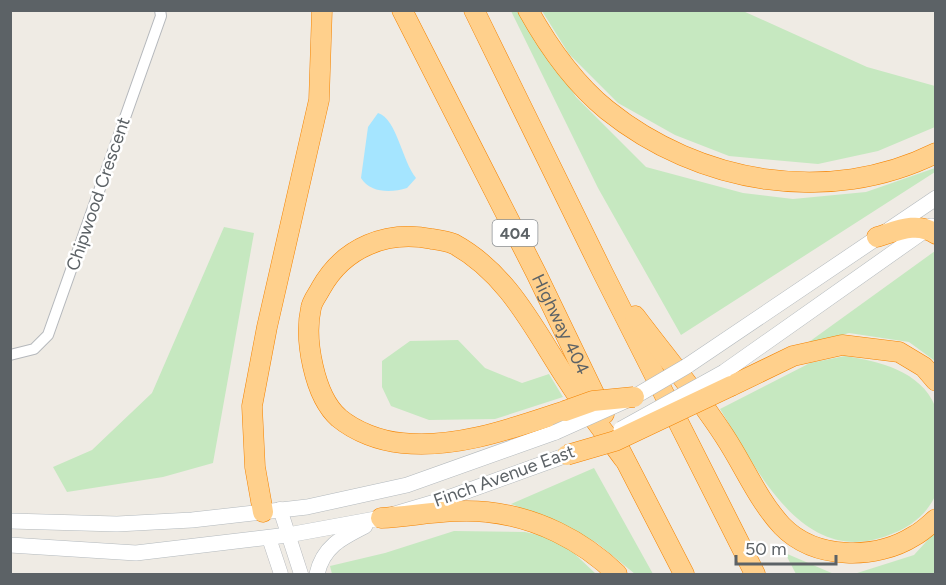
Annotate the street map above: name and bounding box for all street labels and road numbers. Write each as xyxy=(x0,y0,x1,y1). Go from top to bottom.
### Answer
street label: Chipwood Crescent xyxy=(61,114,135,274)
road number: 404 xyxy=(492,220,538,246)
street label: Highway 404 xyxy=(527,270,594,378)
street label: Finch Avenue East xyxy=(430,440,578,512)

